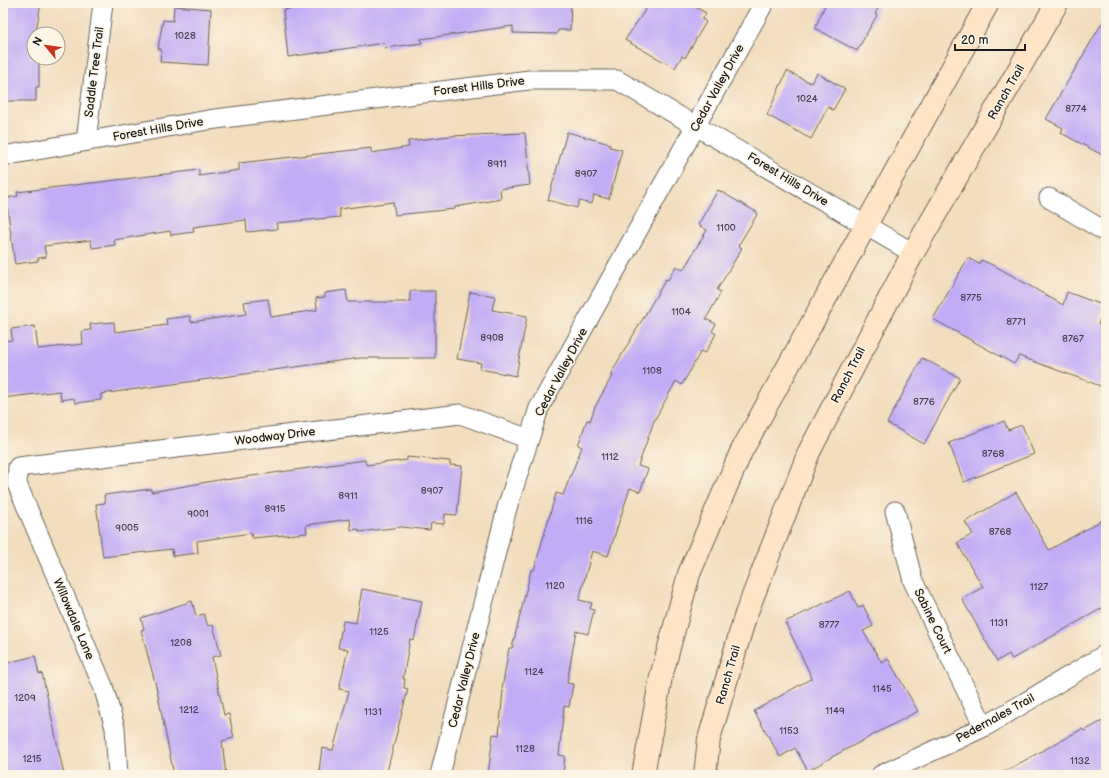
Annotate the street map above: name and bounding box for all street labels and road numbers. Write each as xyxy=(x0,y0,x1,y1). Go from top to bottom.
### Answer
street label: Saddle Tree Trail xyxy=(81,26,107,118)
street label: Cedar Valley Drive xyxy=(687,42,748,135)
street label: Ranch Trail xyxy=(985,62,1028,122)
street label: Forest Hills Drive xyxy=(432,73,526,100)
street label: Forest Hills Drive xyxy=(111,114,205,145)
street label: Forest Hills Drive xyxy=(744,149,831,210)
street label: Cedar Valley Drive xyxy=(532,325,591,419)
street label: Ranch Trail xyxy=(828,345,869,406)
street label: Woodway Drive xyxy=(234,424,316,449)
street label: Willowdale Lane xyxy=(50,576,97,662)
street label: Sabine Court xyxy=(910,586,955,657)
street label: Cedar Valley Drive xyxy=(445,631,484,730)
street label: Ranch Trail xyxy=(713,644,744,707)
street label: Pedernales Trail xyxy=(953,691,1037,746)

